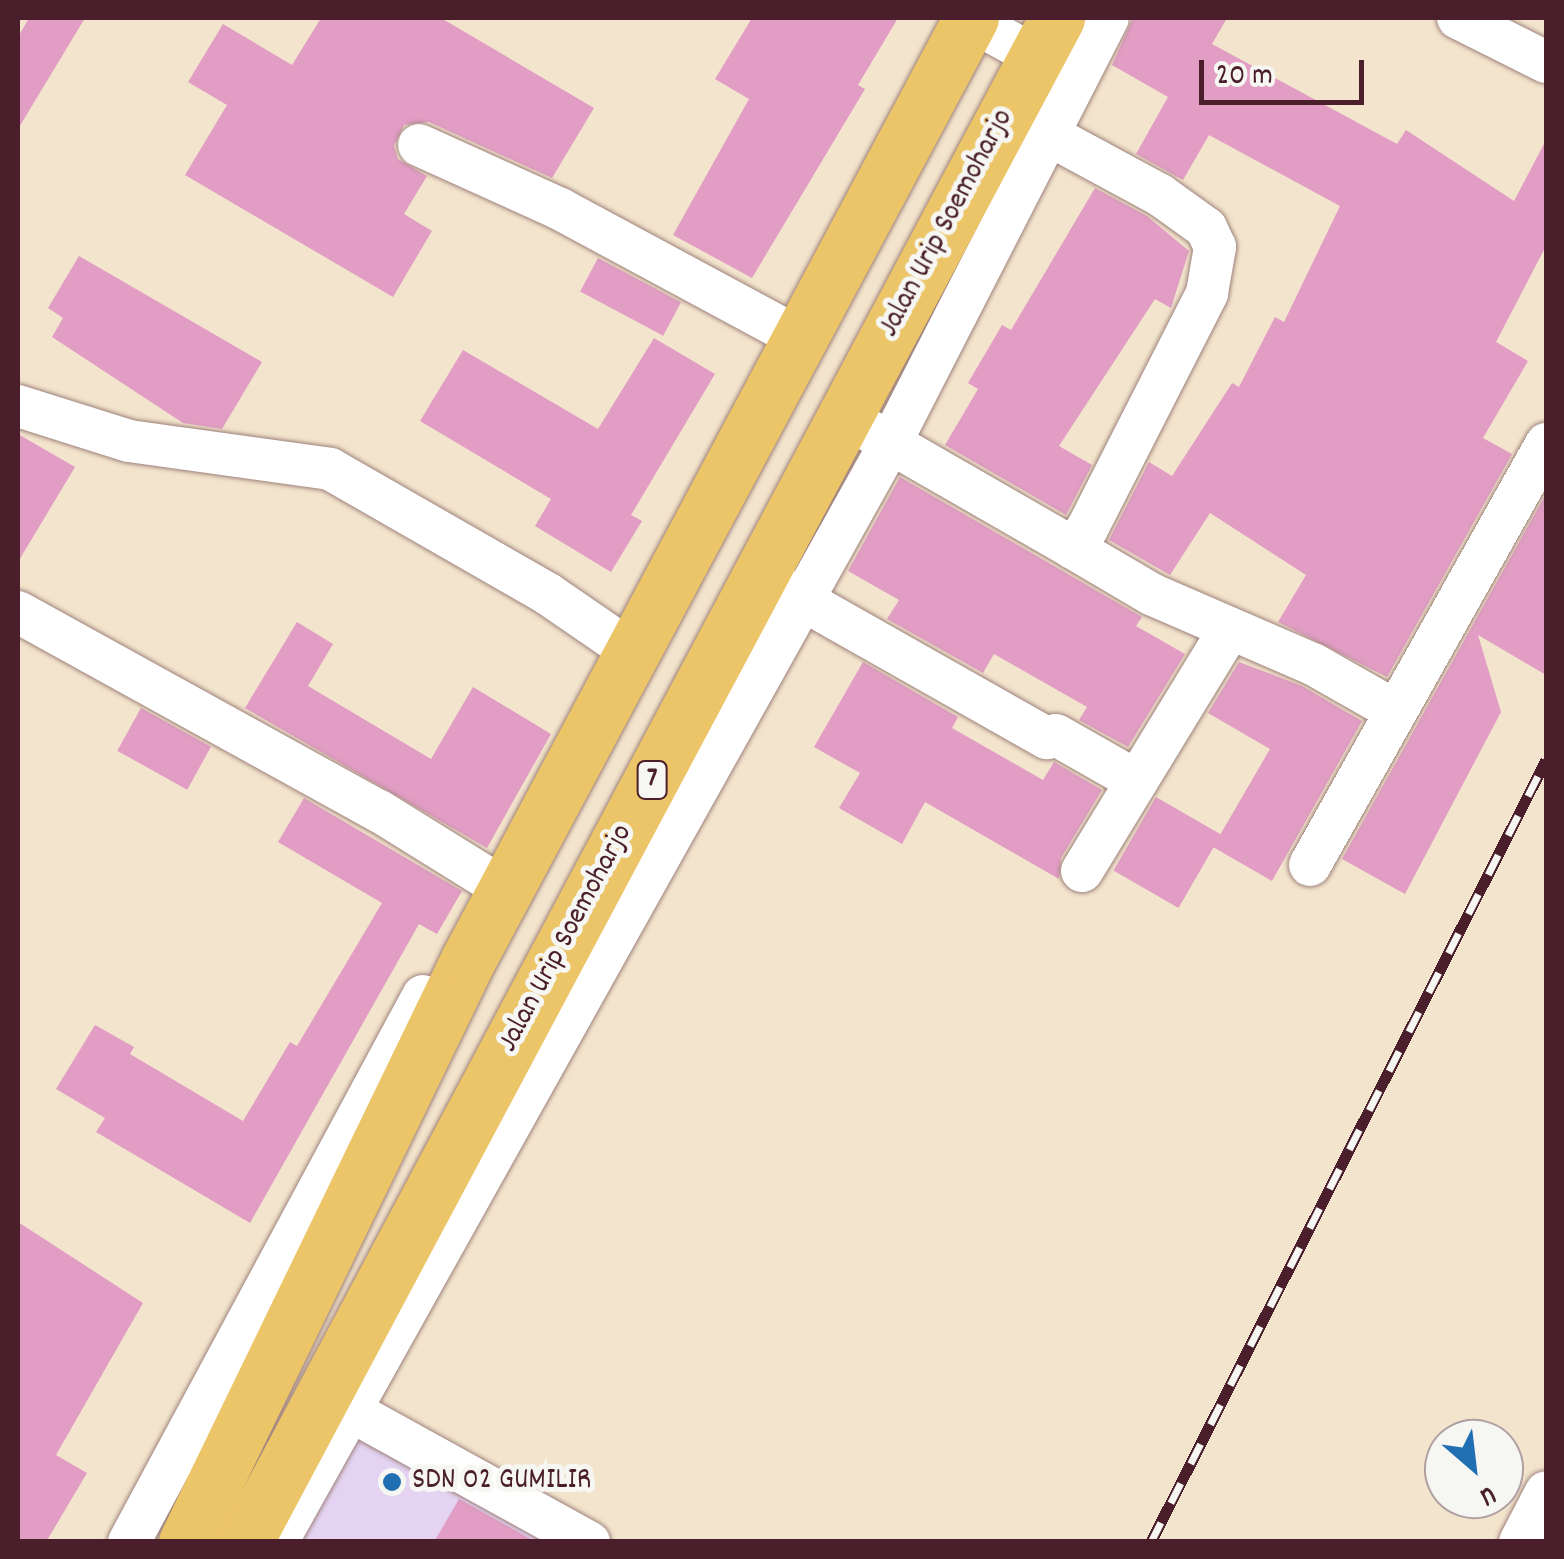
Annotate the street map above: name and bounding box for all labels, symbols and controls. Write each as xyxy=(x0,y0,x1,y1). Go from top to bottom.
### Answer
scale bar xyxy=(1204,40,1369,102)
text: 20 m xyxy=(1216,56,1273,99)
street label: Jalan Urip Soemoharjo xyxy=(873,104,1023,344)
road number: 7 xyxy=(634,757,670,803)
street label: Jalan Urip Soemoharjo xyxy=(492,819,642,1059)
north arrow xyxy=(1424,1419,1524,1519)
place label: SDN 02 GUMILIR xyxy=(412,1464,591,1500)
marker: SDN 02 GUMILIR xyxy=(381,1471,403,1493)
text: U xyxy=(1472,1473,1502,1515)

